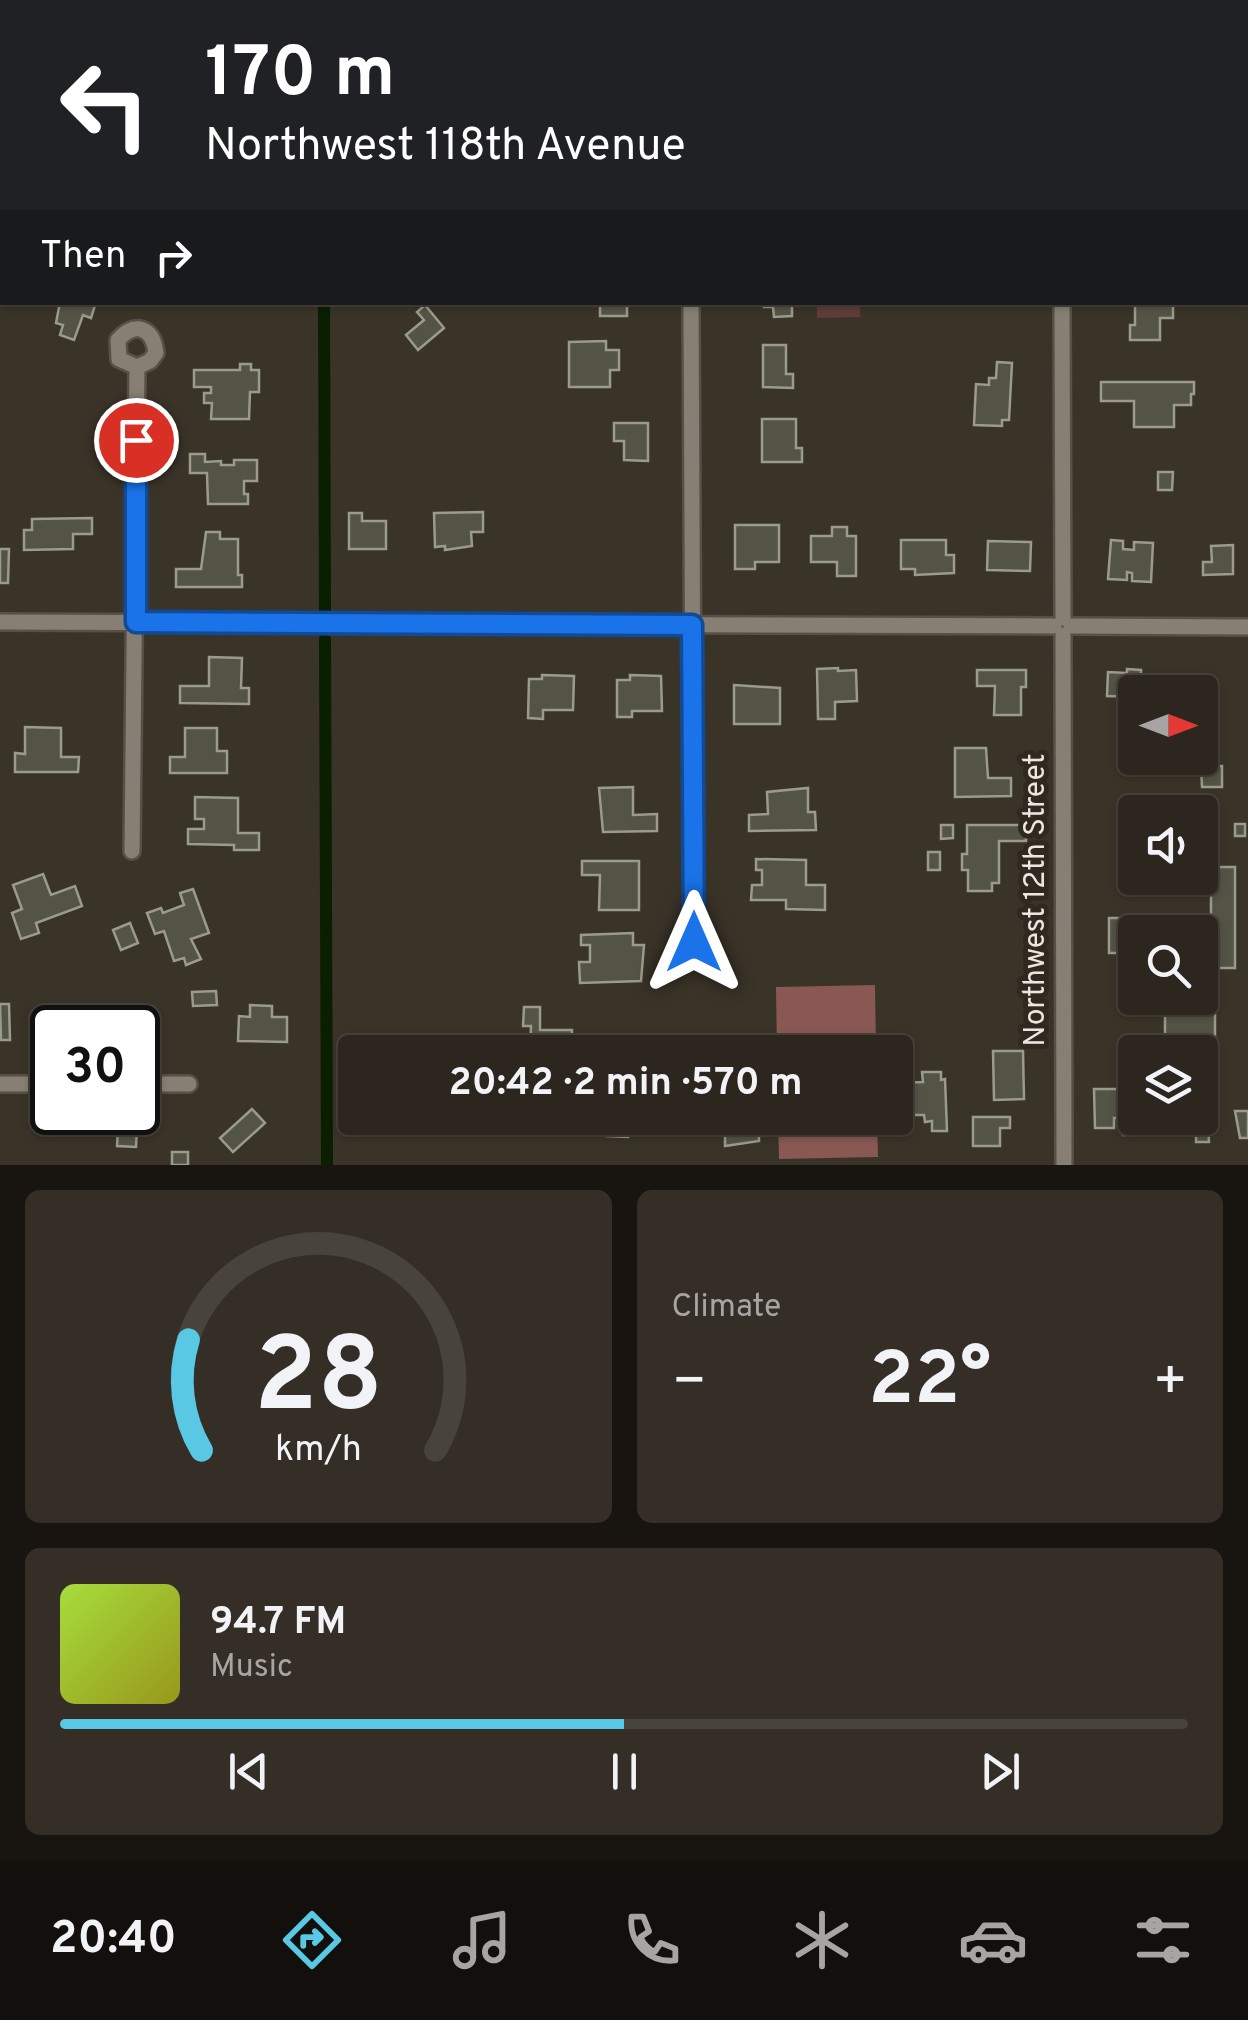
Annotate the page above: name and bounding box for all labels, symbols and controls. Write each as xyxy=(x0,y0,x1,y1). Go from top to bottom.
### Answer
text: 170 m xyxy=(205,32,395,121)
icon: left xyxy=(40,40,170,170)
text: Northwest 118th Avenue xyxy=(205,119,686,176)
icon: right xyxy=(146,230,201,285)
text: Then xyxy=(40,233,126,282)
pin xyxy=(94,398,179,483)
icon: arrive xyxy=(109,413,164,468)
north arrow xyxy=(1118,675,1218,775)
map controls xyxy=(1118,675,1218,1135)
street label: Northwest 12th Street xyxy=(1018,753,1055,1047)
button: sound xyxy=(1118,795,1218,895)
position arrow xyxy=(642,890,746,994)
button: search xyxy=(1118,915,1218,1015)
speed limit sign: 30 xyxy=(30,1005,160,1135)
button: layers xyxy=(1118,1035,1218,1135)
text: 20:42 · 2 min · 570 m xyxy=(449,1060,802,1109)
text: Climate xyxy=(672,1288,781,1328)
text: 28 xyxy=(254,1316,383,1448)
text: 22° xyxy=(868,1336,991,1431)
text: − xyxy=(672,1349,707,1419)
text: + xyxy=(1153,1349,1188,1419)
text: km/h xyxy=(275,1428,362,1474)
text: 94.7 FM xyxy=(210,1599,346,1648)
text: Music xyxy=(210,1648,293,1688)
icon: previous xyxy=(221,1744,276,1799)
icon: pause xyxy=(597,1744,652,1799)
icon: next xyxy=(973,1744,1028,1799)
icon: directions xyxy=(277,1905,347,1975)
icon: music xyxy=(447,1905,517,1975)
icon: phone xyxy=(617,1905,687,1975)
icon: climate xyxy=(787,1905,857,1975)
icon: car xyxy=(958,1905,1028,1975)
icon: filters xyxy=(1128,1905,1198,1975)
text: 20:40 xyxy=(50,1912,177,1969)

